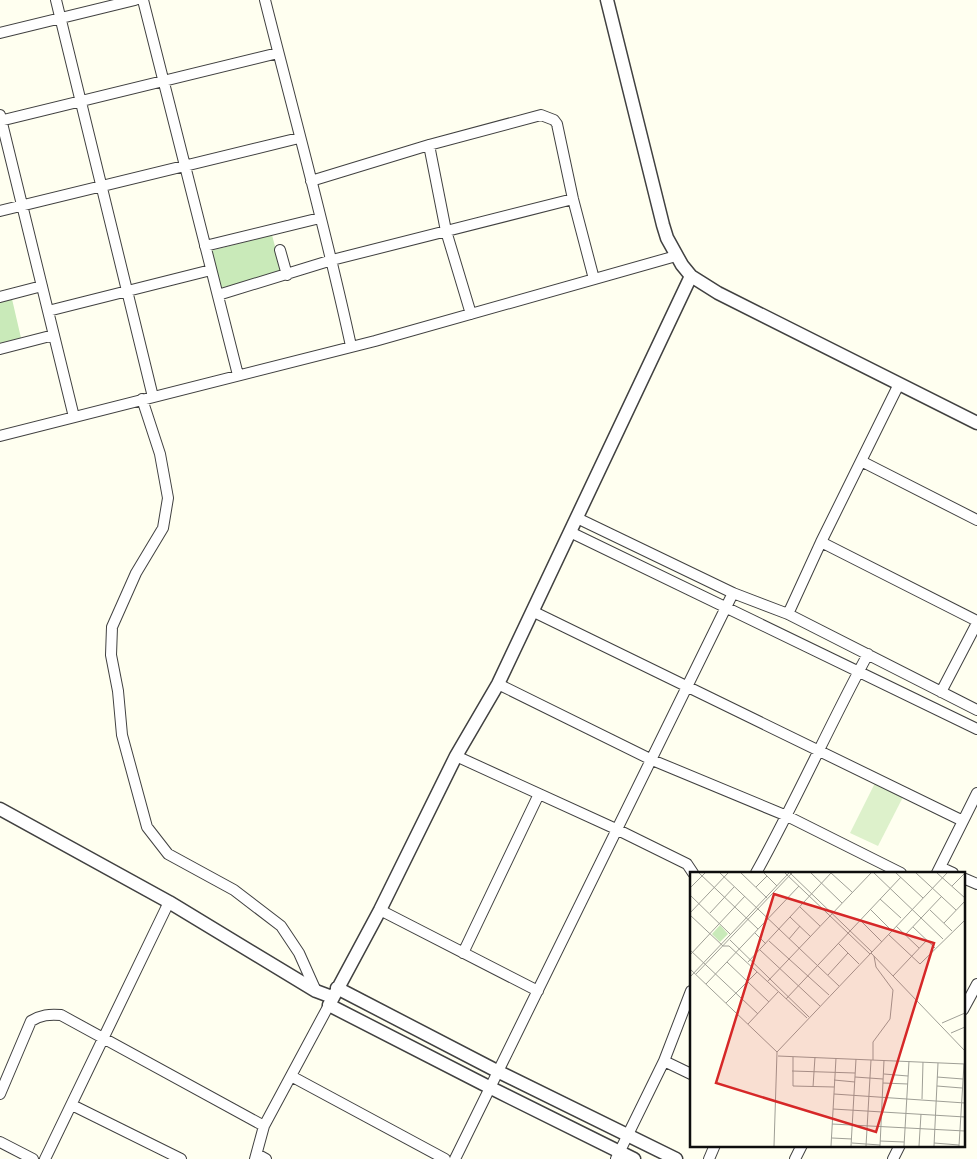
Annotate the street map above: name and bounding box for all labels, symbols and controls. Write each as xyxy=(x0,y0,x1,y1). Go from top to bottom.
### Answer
inset map xyxy=(690,872,964,1146)

